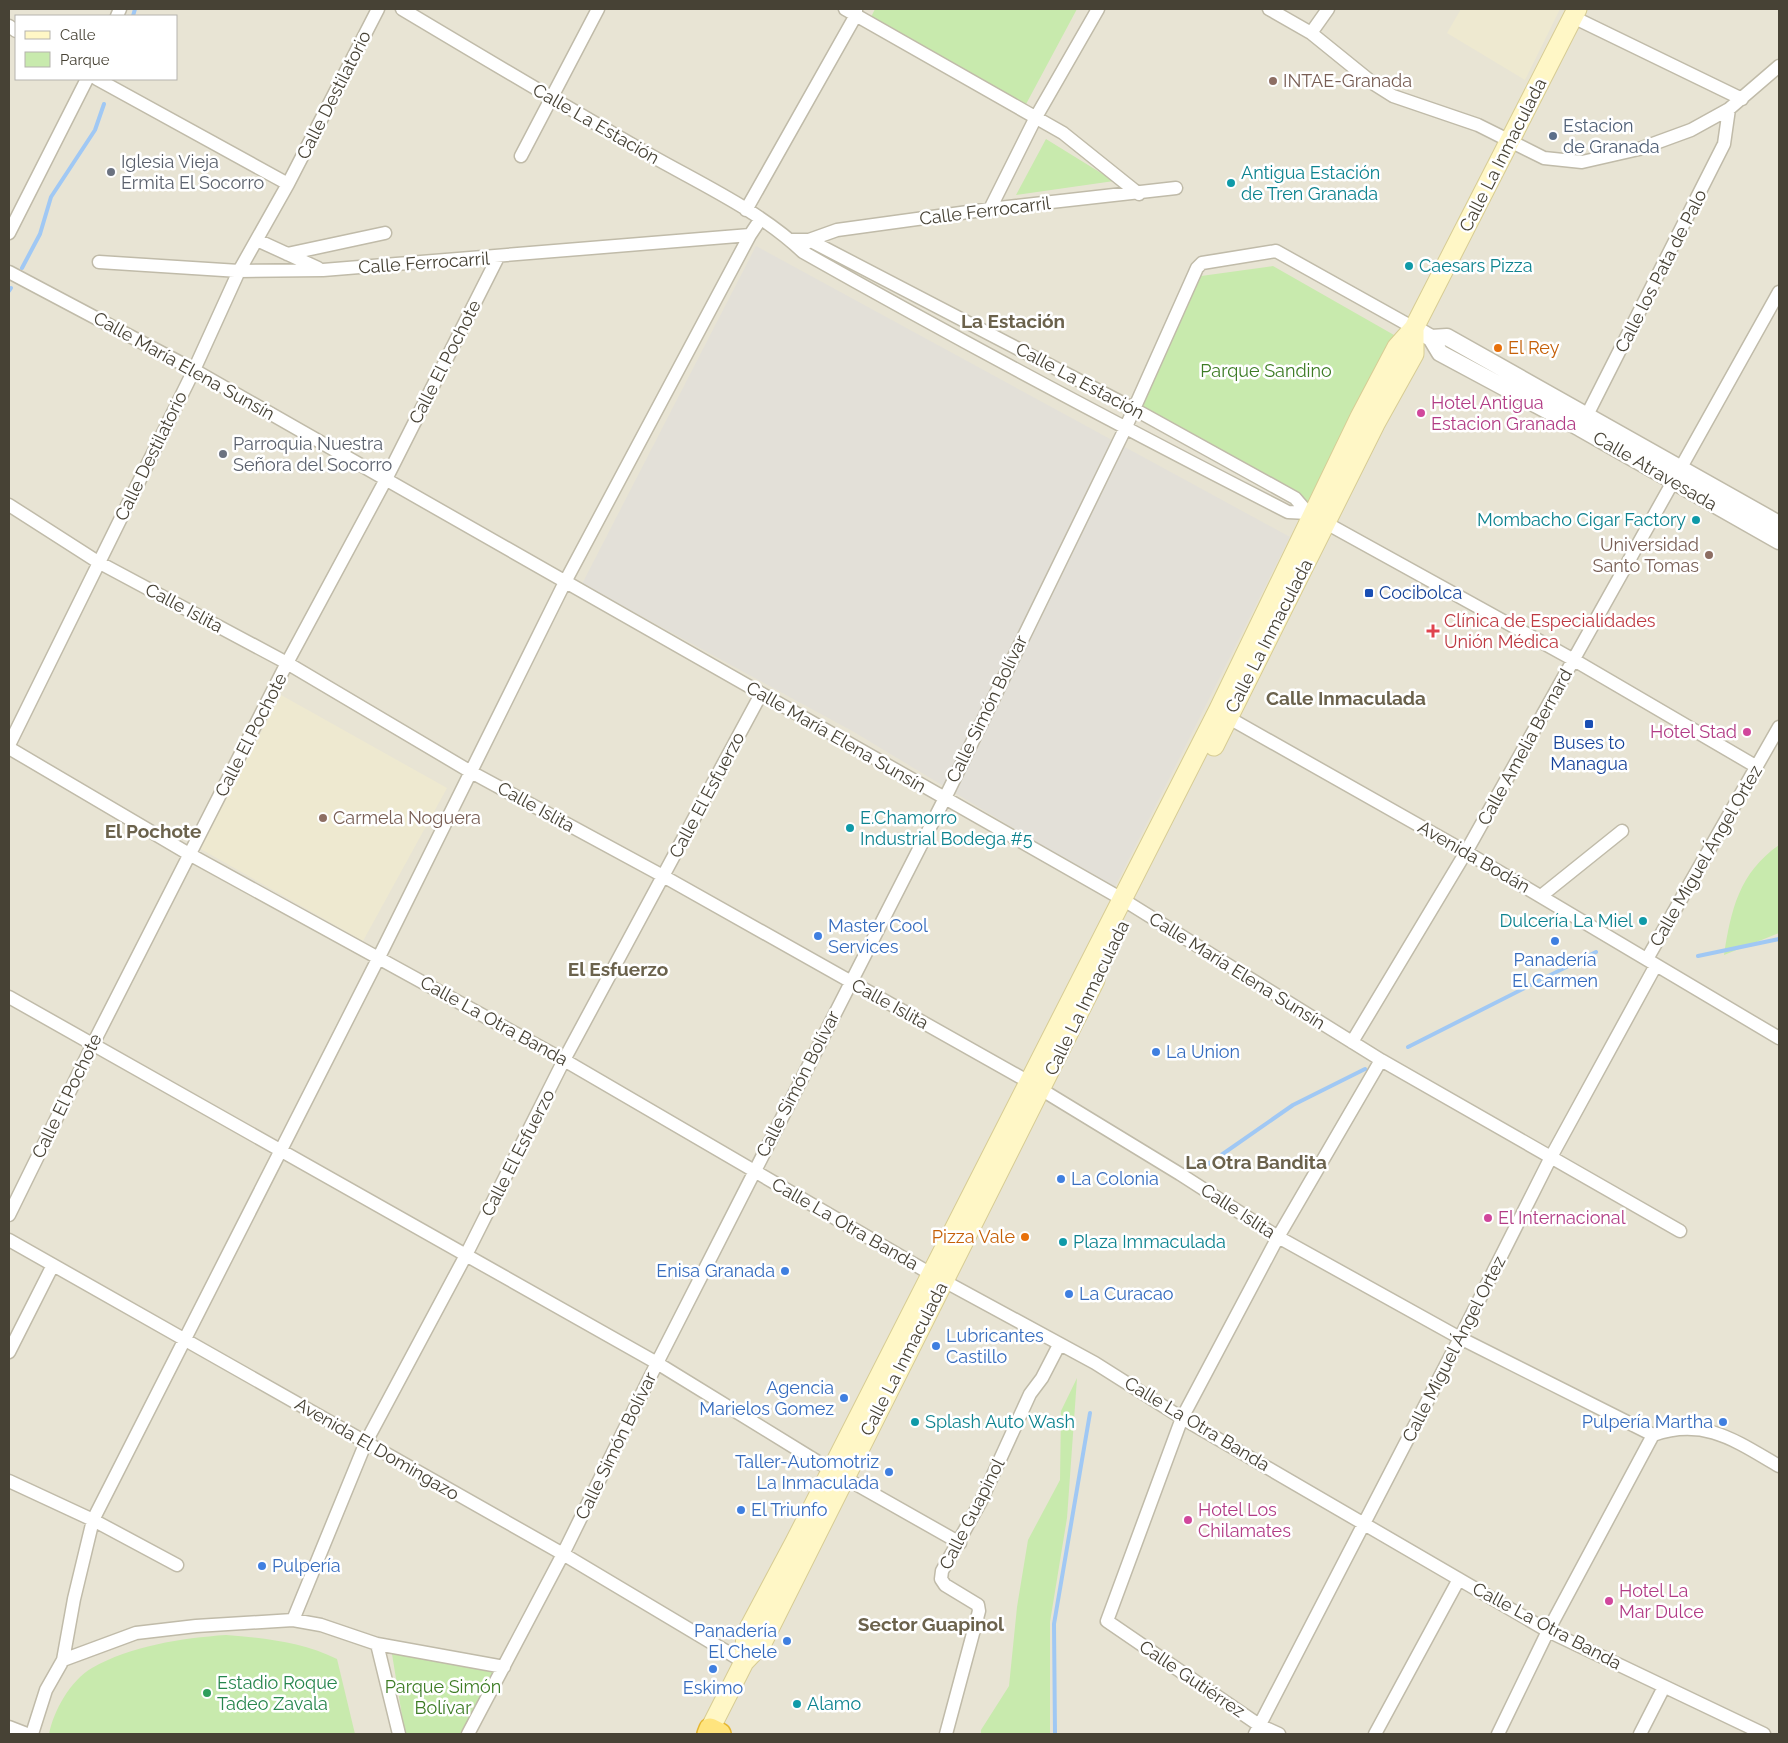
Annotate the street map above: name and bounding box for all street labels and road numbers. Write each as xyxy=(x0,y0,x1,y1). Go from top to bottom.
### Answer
street label: Calle Destilatorio xyxy=(292,27,375,163)
street label: Calle La Inmaculada xyxy=(1455,74,1550,235)
street label: Calle La Estación xyxy=(529,79,663,168)
street label: Calle los Pata de Palo xyxy=(1610,186,1711,356)
street label: Calle Ferrocarril xyxy=(918,192,1052,229)
street label: Calle Ferrocarril xyxy=(357,247,491,278)
street label: Calle El Pochote xyxy=(404,296,485,427)
street label: Calle María Elena Sunsín xyxy=(90,307,278,424)
street label: Calle La Estación xyxy=(1012,338,1148,423)
street label: Calle Destilatorio xyxy=(110,387,191,524)
street label: Calle Atravesada xyxy=(1590,427,1721,515)
street label: Calle La Inmaculada xyxy=(1221,555,1316,716)
street label: Calle Islita xyxy=(142,578,227,637)
street label: Calle Simón Bolívar xyxy=(942,631,1032,786)
street label: Calle Amelia Bernard xyxy=(1473,665,1576,829)
street label: Calle El Pochote xyxy=(210,669,291,800)
street label: Calle María Elena Sunsín xyxy=(743,677,930,797)
street label: Calle El Esfuerzo xyxy=(665,728,749,861)
street label: Calle Miguel Ángel Ortez xyxy=(1644,761,1766,950)
street label: Calle Islita xyxy=(494,777,578,836)
street label: Avenida Bodán xyxy=(1415,816,1534,897)
street label: Calle María Elena Sunsín xyxy=(1145,908,1329,1033)
street label: Calle La Inmaculada xyxy=(1040,917,1133,1079)
street label: Calle La Otra Banda xyxy=(417,971,572,1070)
street label: Calle Islita xyxy=(848,974,932,1033)
street label: Calle Simón Bolívar xyxy=(752,1007,844,1160)
street label: Calle El Pochote xyxy=(27,1030,106,1162)
street label: Calle El Esfuerzo xyxy=(477,1086,559,1220)
street label: Calle La Otra Banda xyxy=(768,1173,922,1274)
street label: Calle Islita xyxy=(1197,1179,1280,1242)
street label: Calle Miguel Ángel Ortez xyxy=(1397,1252,1510,1445)
street label: Calle La Inmaculada xyxy=(856,1278,951,1439)
street label: Calle Simón Bolívar xyxy=(571,1368,661,1523)
street label: Calle La Otra Banda xyxy=(1121,1372,1274,1475)
street label: Avenida El Domingazo xyxy=(291,1393,463,1504)
street label: Calle Guapinol xyxy=(935,1455,1009,1573)
street label: Calle La Otra Banda xyxy=(1469,1577,1625,1674)
street label: Calle Gutiérrez xyxy=(1135,1636,1249,1722)

